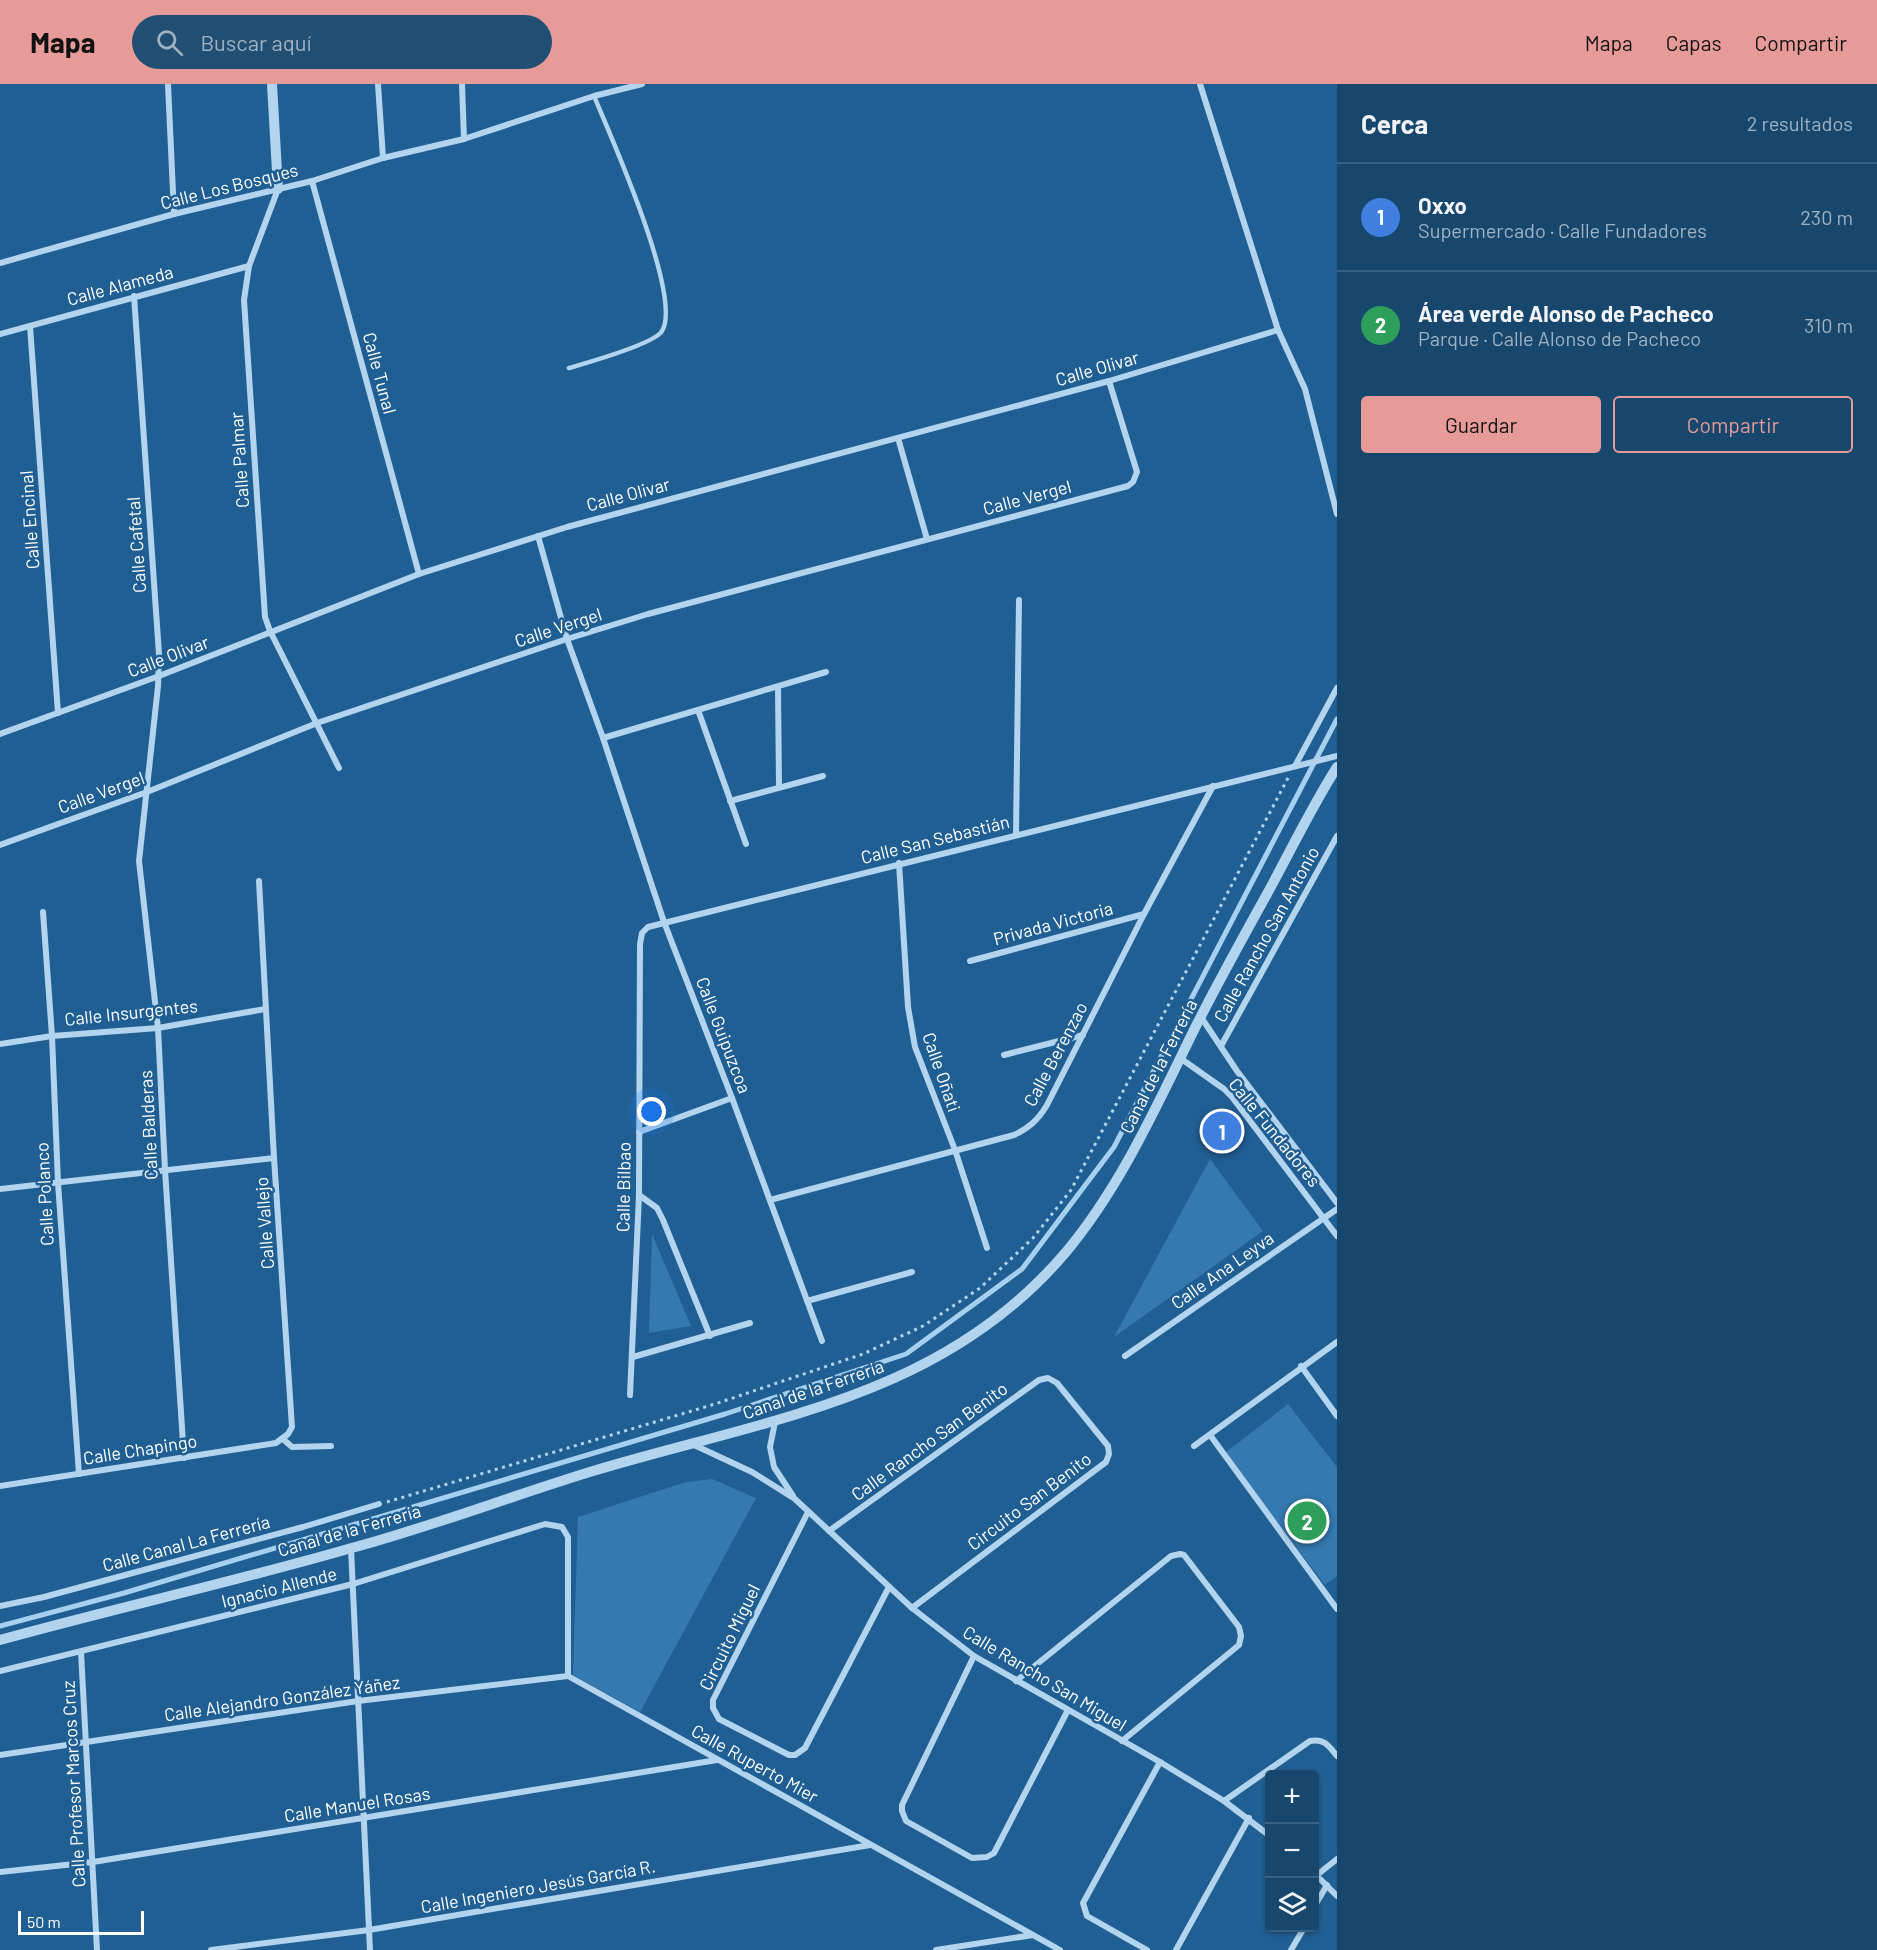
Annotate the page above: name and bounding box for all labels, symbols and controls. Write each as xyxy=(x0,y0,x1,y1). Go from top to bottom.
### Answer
search box xyxy=(132,15,552,69)
text: Mapa xyxy=(30,25,96,59)
icon: search xyxy=(153,26,186,59)
text: Buscar aquí xyxy=(201,29,311,55)
text: Mapa xyxy=(1585,30,1633,55)
text: Capas xyxy=(1666,30,1722,55)
text: Compartir xyxy=(1755,30,1847,55)
text: Cerca xyxy=(1361,108,1428,139)
text: 2 resultados xyxy=(1747,111,1853,135)
street label: Calle Los Bosques xyxy=(158,158,300,214)
text: Oxxo xyxy=(1418,192,1467,218)
text: 1 xyxy=(1377,205,1384,229)
text: 230 m xyxy=(1800,205,1853,229)
text: Supermercado · Calle Fundadores xyxy=(1418,218,1707,242)
street label: Calle Alameda xyxy=(64,260,176,310)
text: Área verde Alonso de Pacheco xyxy=(1418,300,1714,326)
text: 2 xyxy=(1375,313,1386,337)
text: 310 m xyxy=(1804,313,1853,337)
text: Parque · Calle Alonso de Pacheco xyxy=(1418,326,1701,350)
street label: Calle Tunal xyxy=(359,330,401,416)
street label: Calle Olivar xyxy=(1053,346,1142,390)
button: Guardar xyxy=(1361,396,1601,453)
button: Compartir xyxy=(1613,396,1853,453)
street label: Calle Palmar xyxy=(225,411,253,509)
street label: Calle Encinal xyxy=(15,470,43,570)
street label: Calle Olivar xyxy=(584,472,673,516)
street label: Calle Vergel xyxy=(980,475,1074,519)
street label: Calle Cafetal xyxy=(122,496,150,594)
street label: Calle Vergel xyxy=(512,603,604,651)
street label: Calle Olivar xyxy=(124,630,212,682)
street label: Calle Vergel xyxy=(55,766,147,818)
street label: Calle San Sebastián xyxy=(858,810,1012,868)
street label: Calle Rancho San Antonio xyxy=(1209,842,1323,1026)
street label: Privada Victoria xyxy=(991,896,1115,950)
street label: Calle Guipuzcoa xyxy=(692,974,756,1096)
street label: Calle Insurgentes xyxy=(63,994,199,1030)
street label: Canal de la Ferrería xyxy=(1115,995,1201,1137)
street label: Calle Berenzao xyxy=(1018,998,1092,1110)
street label: Calle Oñati xyxy=(918,1029,966,1115)
street label: Calle Balderas xyxy=(134,1070,162,1180)
street label: Calle Fundadores xyxy=(1224,1073,1326,1191)
your location xyxy=(637,1097,666,1126)
pin: 1 xyxy=(1202,1108,1242,1154)
street label: Calle Polanco xyxy=(30,1142,58,1246)
street label: Calle Bilbao xyxy=(611,1142,635,1232)
street label: Calle Vallejo xyxy=(250,1176,278,1270)
street label: Calle Ana Leyva xyxy=(1166,1226,1278,1314)
street label: Canal de la Ferrería xyxy=(740,1355,886,1423)
street label: Calle Rancho San Benito xyxy=(847,1377,1011,1505)
street label: Calle Chapingo xyxy=(82,1429,198,1469)
street label: Circuito San Benito xyxy=(963,1447,1095,1555)
pin: 2 xyxy=(1288,1498,1326,1544)
street label: Canal de la Ferrería xyxy=(275,1499,423,1561)
street label: Calle Canal La Ferrería xyxy=(100,1510,272,1576)
street label: Ignacio Allende xyxy=(219,1562,339,1612)
street label: Circuito Miguel xyxy=(694,1580,764,1694)
street label: Calle Rancho San Miguel xyxy=(959,1620,1131,1736)
street label: Calle Alejandro González Yáñez xyxy=(163,1671,401,1725)
street label: Calle Profesor Marcos Cruz xyxy=(57,1680,89,1888)
street label: Calle Ruperto Mier xyxy=(688,1719,823,1807)
map controls xyxy=(1265,1770,1319,1932)
button: + xyxy=(1265,1770,1319,1824)
street label: Calle Manuel Rosas xyxy=(282,1782,432,1826)
button: − xyxy=(1265,1824,1319,1878)
street label: Calle Ingeniero Jesús García R. xyxy=(419,1855,657,1917)
button: layers xyxy=(1265,1878,1319,1932)
scale bar xyxy=(18,1908,144,1936)
text: 50 m xyxy=(27,1912,61,1931)

